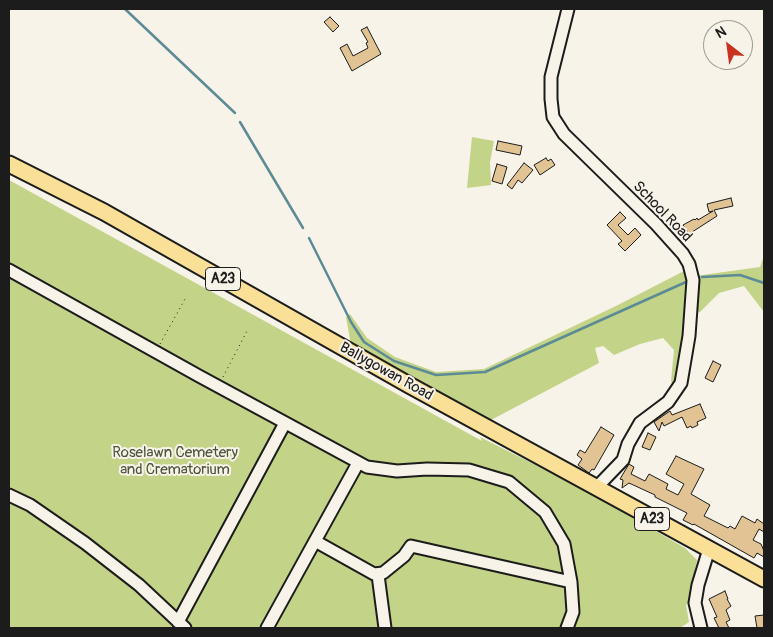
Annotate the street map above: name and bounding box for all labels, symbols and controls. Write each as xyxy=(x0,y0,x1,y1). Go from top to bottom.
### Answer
north arrow xyxy=(703,20,753,70)
text: N xyxy=(712,23,729,42)
street label: School Road xyxy=(629,178,695,246)
road number: A23 xyxy=(206,268,240,290)
street label: Ballygowan Road xyxy=(336,339,436,405)
park label: Roselawn Cemetery and Crematorium xyxy=(112,444,238,479)
road number: A23 xyxy=(634,508,670,530)

